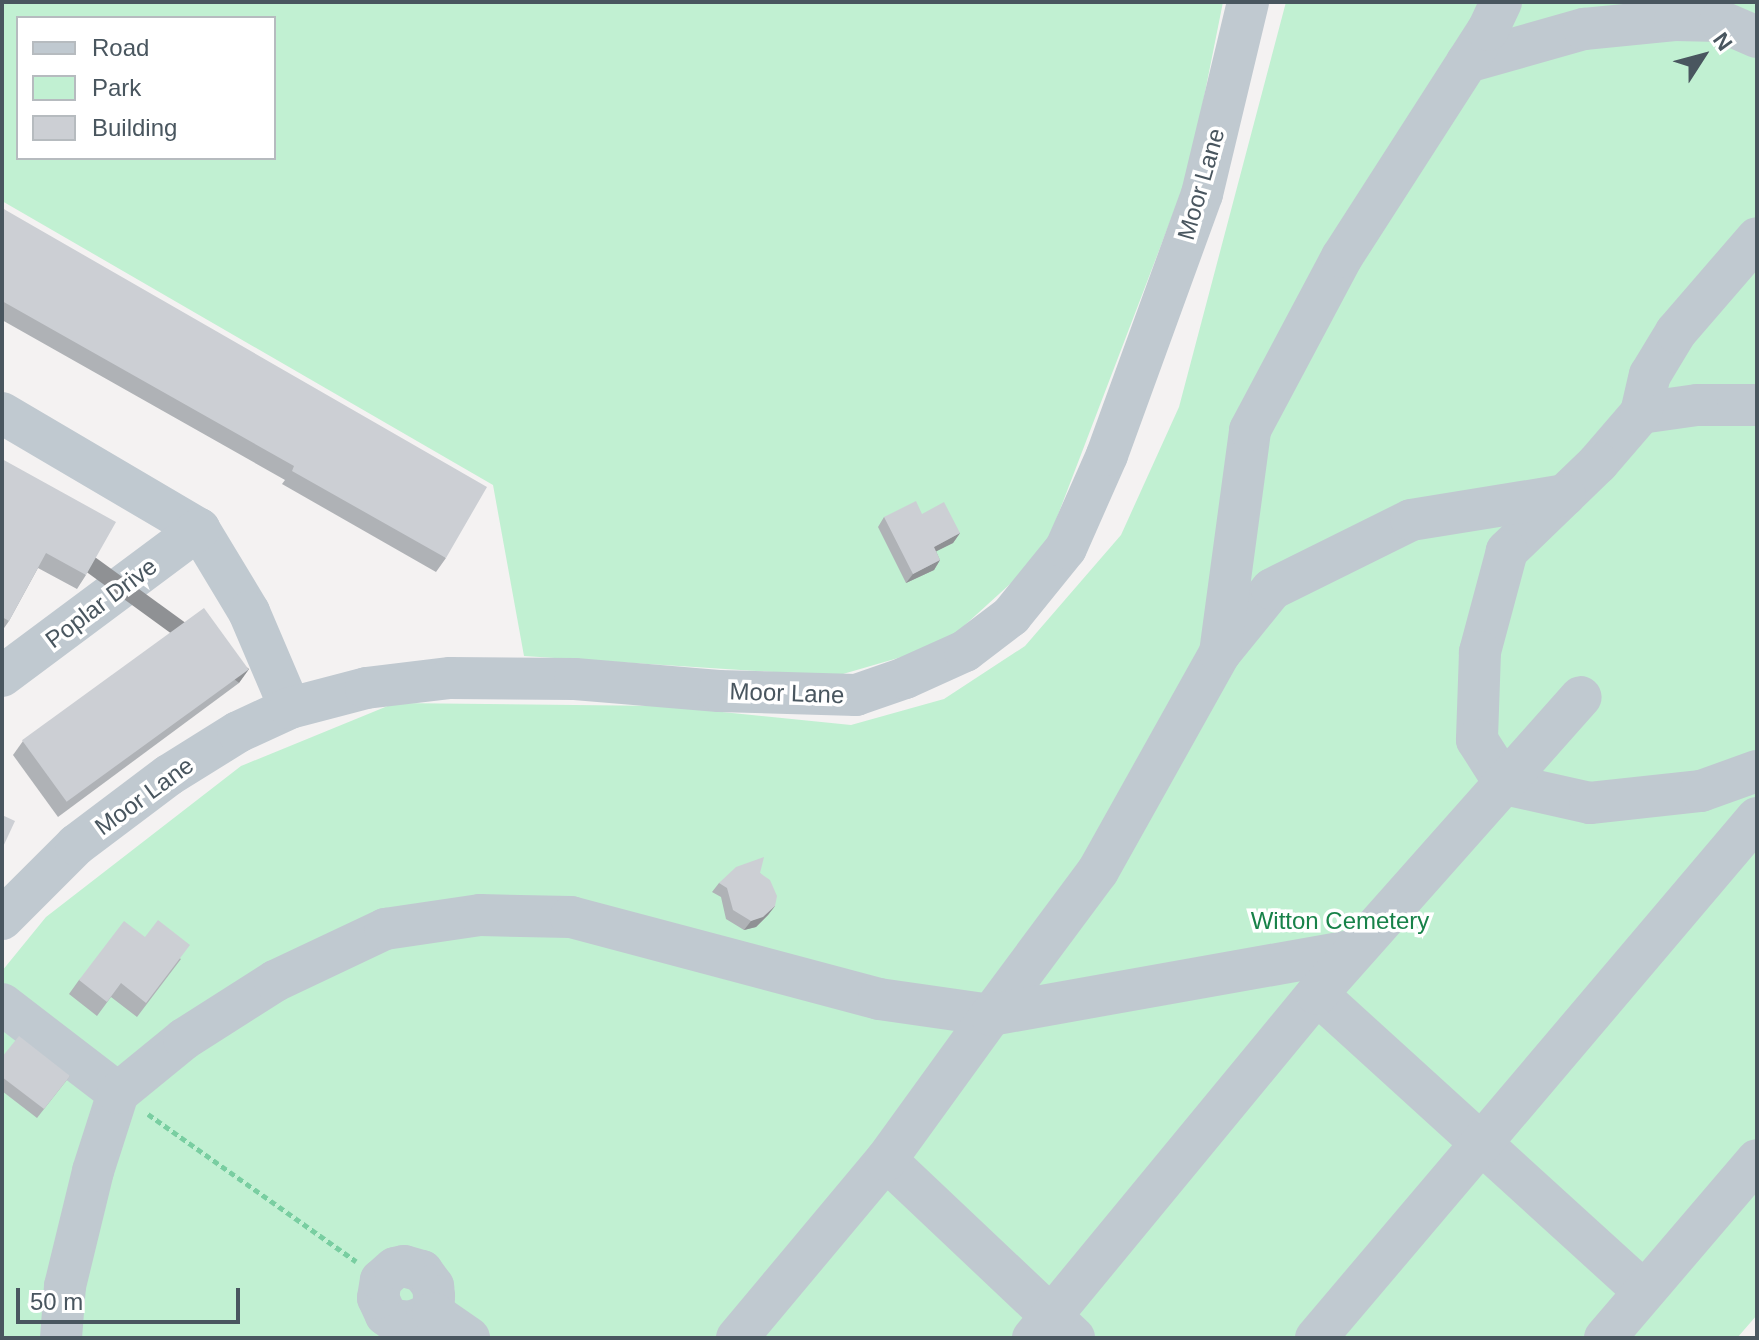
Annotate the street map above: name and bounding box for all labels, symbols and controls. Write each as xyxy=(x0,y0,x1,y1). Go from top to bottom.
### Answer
legend xyxy=(16,16,276,160)
north arrow xyxy=(1663,16,1743,96)
text: N xyxy=(1708,28,1738,55)
text: Road xyxy=(92,34,149,61)
text: Park xyxy=(92,74,141,101)
text: Building xyxy=(92,114,177,141)
street label: Moor Lane xyxy=(1171,125,1231,243)
street label: Poplar Drive xyxy=(40,552,162,654)
street label: Moor Lane xyxy=(729,677,845,709)
street label: Moor Lane xyxy=(89,751,199,841)
park label: Witton Cemetery xyxy=(1251,907,1429,935)
scale bar xyxy=(20,1272,244,1322)
text: 50 m xyxy=(30,1288,83,1315)

